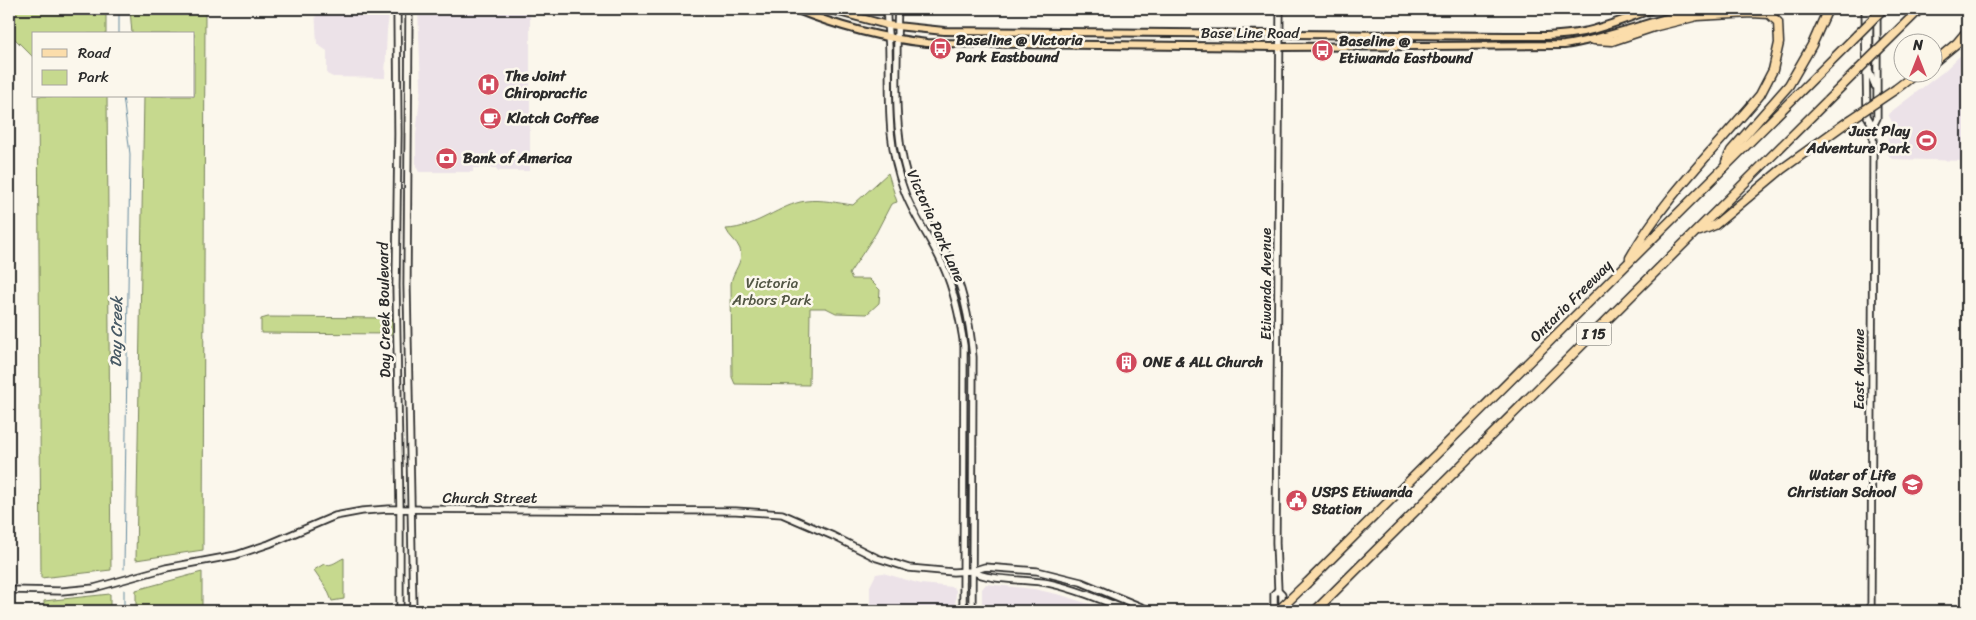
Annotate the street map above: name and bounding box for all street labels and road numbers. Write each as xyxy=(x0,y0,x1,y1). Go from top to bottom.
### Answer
street label: Base Line Road xyxy=(1201,20,1300,46)
street label: Victoria Park Lane xyxy=(899,165,973,287)
street label: Etiwanda Avenue xyxy=(1253,228,1279,340)
street label: Day Creek Boulevard xyxy=(370,241,398,378)
street label: Ontario Freeway xyxy=(1523,253,1619,349)
road number: I 15 xyxy=(1576,322,1612,346)
street label: East Avenue xyxy=(1846,328,1872,410)
street label: Church Street xyxy=(443,485,538,511)

